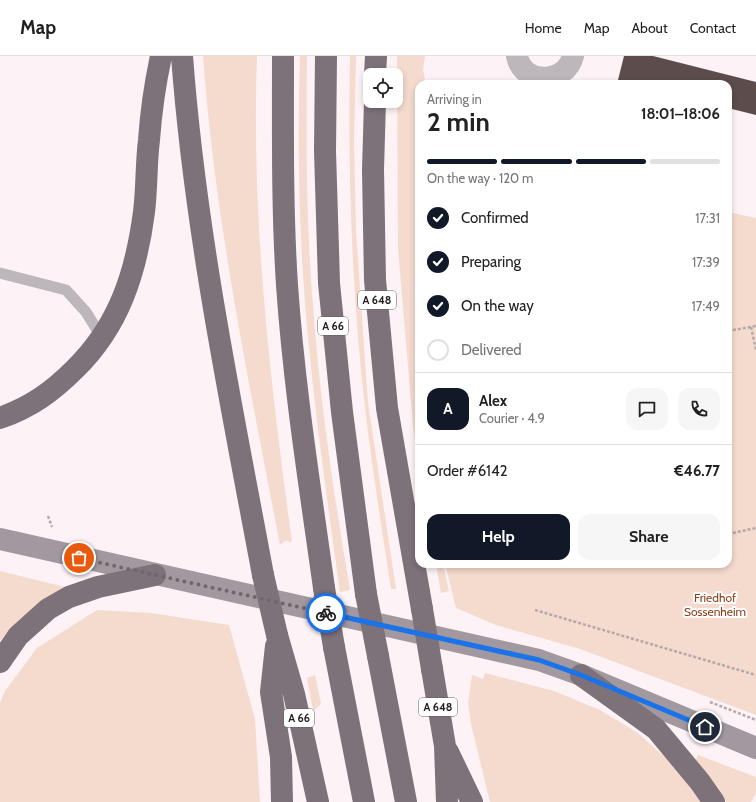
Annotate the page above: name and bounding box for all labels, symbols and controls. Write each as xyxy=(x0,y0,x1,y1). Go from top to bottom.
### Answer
text: Map xyxy=(20,16,56,39)
text: Home xyxy=(525,19,562,37)
text: Map xyxy=(584,19,609,37)
text: About xyxy=(631,19,668,37)
text: Contact xyxy=(690,19,736,37)
map controls xyxy=(363,68,403,108)
button: locate xyxy=(363,68,403,108)
text: Arriving in xyxy=(427,91,482,107)
text: 18:01–18:06 xyxy=(641,105,720,123)
text: 2 min xyxy=(427,106,490,138)
text: On the way · 120 m xyxy=(427,170,533,186)
icon: check xyxy=(427,207,449,229)
text: Confirmed xyxy=(461,209,529,227)
text: 17:31 xyxy=(695,210,720,226)
icon: check xyxy=(427,251,449,273)
text: Preparing xyxy=(461,253,521,271)
text: 17:39 xyxy=(692,254,720,270)
road number: A 648 xyxy=(358,291,396,309)
icon: check xyxy=(427,295,449,317)
text: On the way xyxy=(461,297,534,315)
text: 17:49 xyxy=(692,298,720,314)
road number: A 66 xyxy=(318,317,348,335)
text: Delivered xyxy=(461,341,522,359)
button: chat xyxy=(626,388,668,430)
button: phone xyxy=(678,388,720,430)
text: Alex xyxy=(479,392,507,410)
text: A xyxy=(443,400,453,418)
text: Courier · 4.9 xyxy=(479,410,545,426)
text: Order #6142 xyxy=(427,462,508,480)
text: €46.77 xyxy=(674,462,720,480)
button: Help xyxy=(427,514,570,560)
button: Share xyxy=(578,514,720,560)
pin xyxy=(62,541,96,575)
icon: bag xyxy=(68,547,90,569)
park label: Friedhof Sossenheim xyxy=(684,590,746,619)
courier xyxy=(306,593,346,633)
icon: bike xyxy=(315,602,337,624)
road number: A 648 xyxy=(419,698,457,716)
road number: A 66 xyxy=(284,709,314,727)
pin xyxy=(688,710,722,744)
icon: home xyxy=(694,716,716,738)

